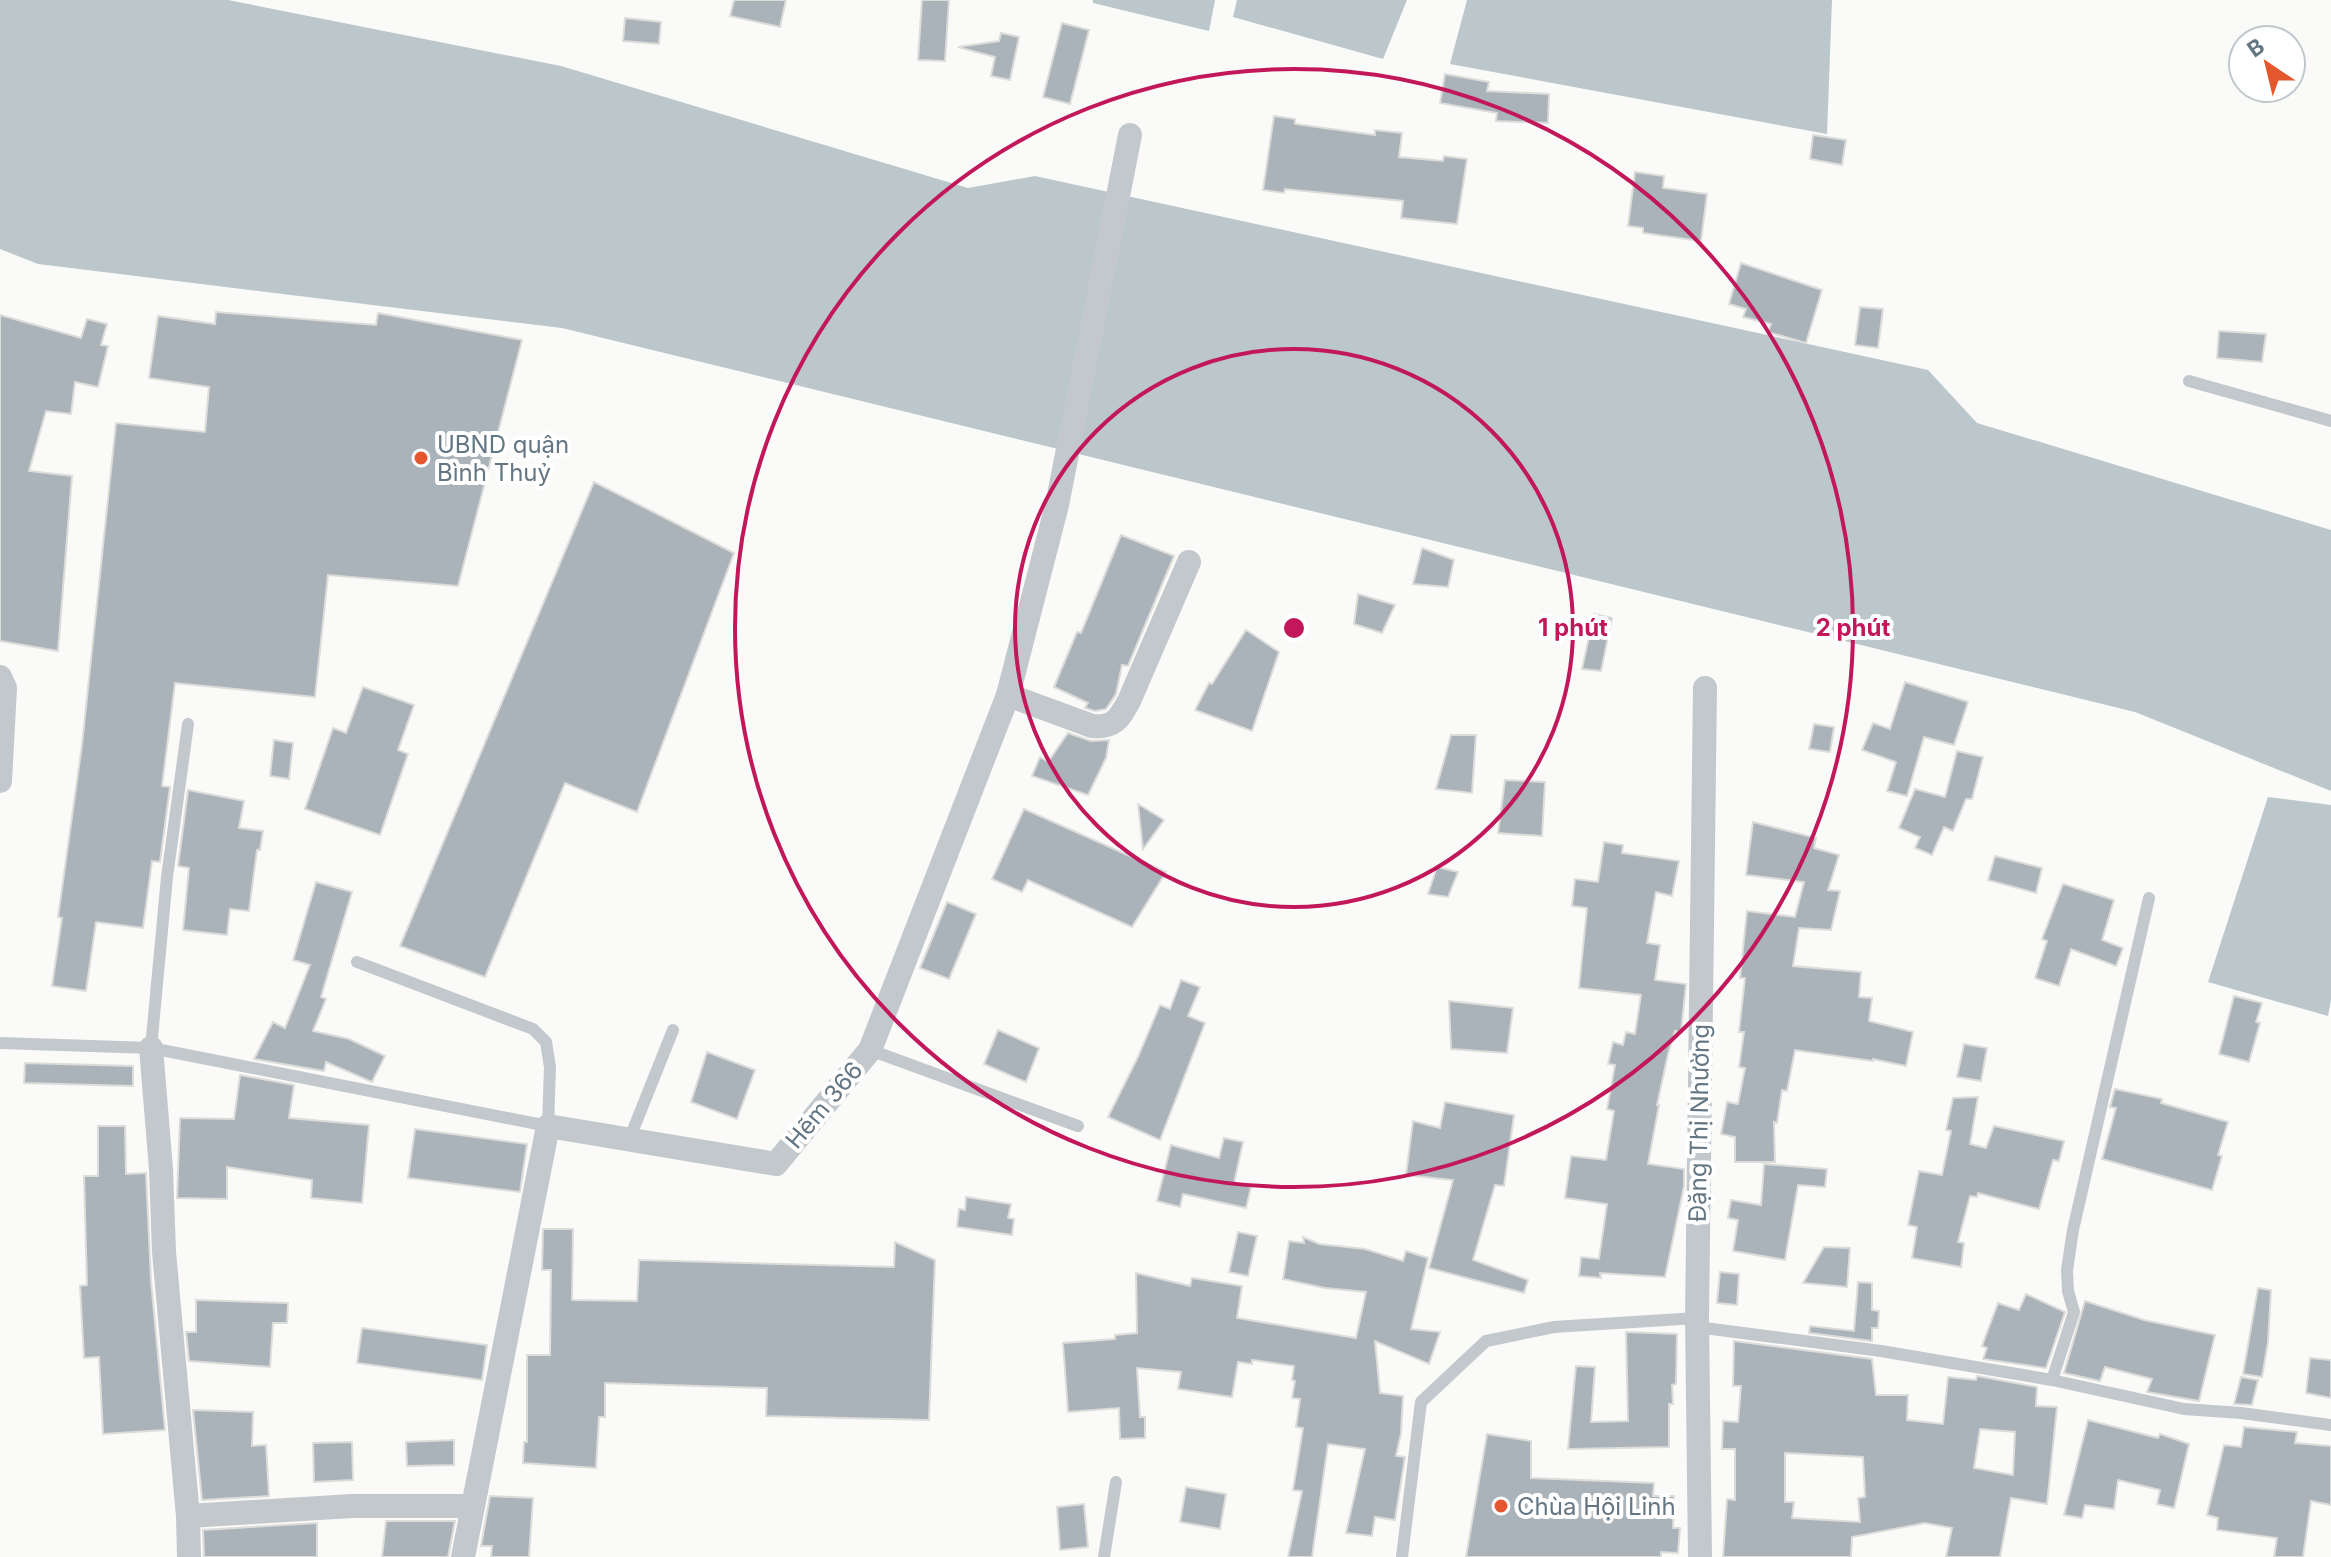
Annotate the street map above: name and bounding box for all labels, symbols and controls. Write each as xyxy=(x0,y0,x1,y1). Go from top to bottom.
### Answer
north arrow xyxy=(2227,24,2307,104)
text: B xyxy=(2242,33,2269,62)
place label: UBND quận Bình Thuỷ xyxy=(437,430,569,487)
marker: UBND quận Bình Thuỷ xyxy=(412,449,430,467)
text: 1 phút xyxy=(1538,613,1608,642)
text: 2 phút xyxy=(1816,613,1891,642)
centre of rings xyxy=(1280,614,1308,642)
street label: Đặng Thị Nhường xyxy=(1683,1024,1715,1222)
street label: Hẽm 366 xyxy=(779,1056,869,1154)
place label: Chùa Hội Linh xyxy=(1517,1492,1676,1521)
marker: Chùa Hội Linh xyxy=(1492,1497,1510,1515)

